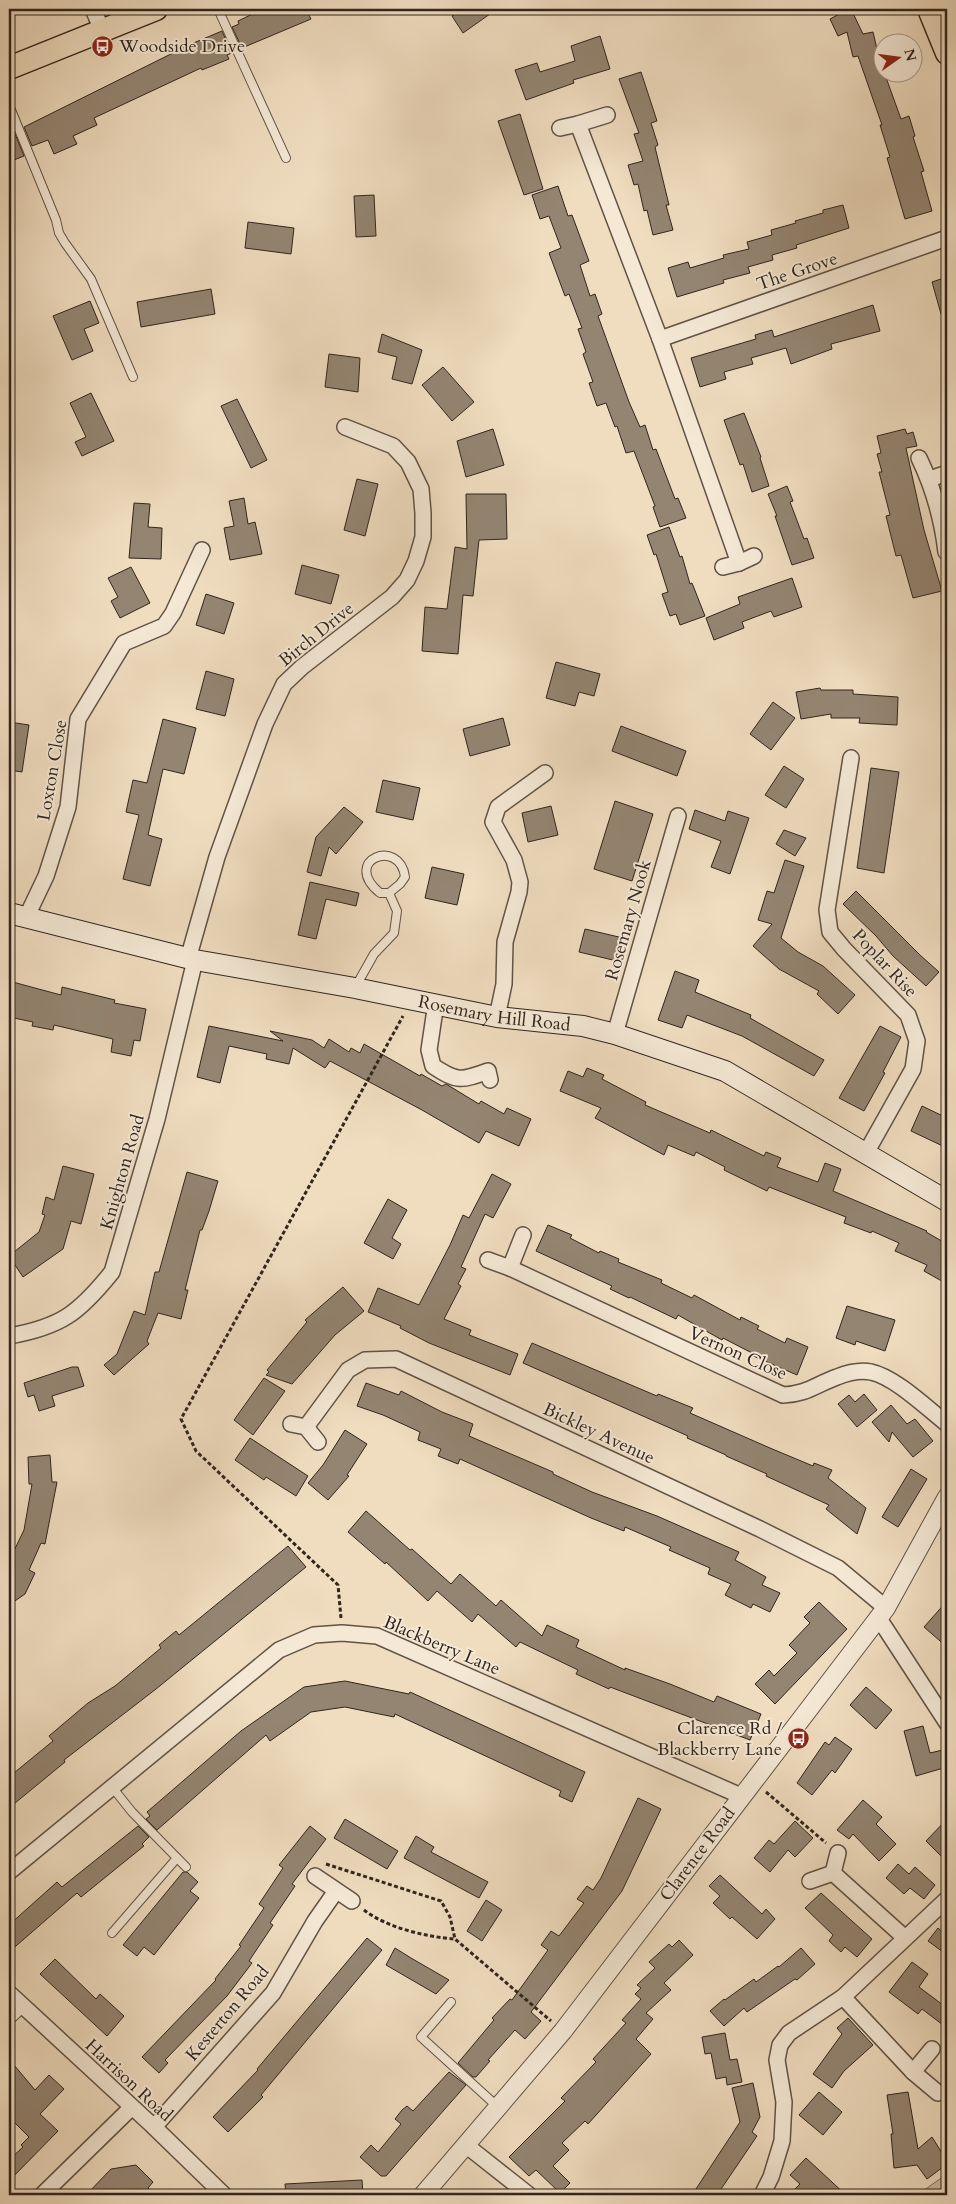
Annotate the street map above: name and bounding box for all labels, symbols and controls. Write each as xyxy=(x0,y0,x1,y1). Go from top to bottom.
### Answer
north arrow xyxy=(874,32,924,82)
bus stop icon: Woodside Drive xyxy=(91,34,115,58)
place label: Woodside Drive xyxy=(118,34,245,59)
text: N xyxy=(899,47,921,63)
street label: The Grove xyxy=(753,246,841,297)
street label: Birch Drive xyxy=(273,596,359,673)
street label: Loxton Close xyxy=(31,718,74,823)
street label: Rosemary Nook xyxy=(599,856,658,984)
street label: Poplar Rise xyxy=(846,924,923,1003)
street label: Rosemary Hill Road xyxy=(416,989,572,1038)
street label: Knighton Road xyxy=(94,1111,151,1233)
street label: Vernon Close xyxy=(685,1321,791,1386)
street label: Bickley Avenue xyxy=(539,1397,659,1470)
street label: Blackberry Lane xyxy=(379,1610,504,1681)
place label: Clarence Rd / Blackberry Lane xyxy=(657,1716,782,1762)
bus stop icon: Clarence Rd / Blackberry Lane xyxy=(786,1726,810,1750)
street label: Clarence Road xyxy=(654,1802,741,1906)
street label: Kesterton Road xyxy=(180,1960,275,2067)
street label: Harrison Road xyxy=(79,2033,178,2128)

